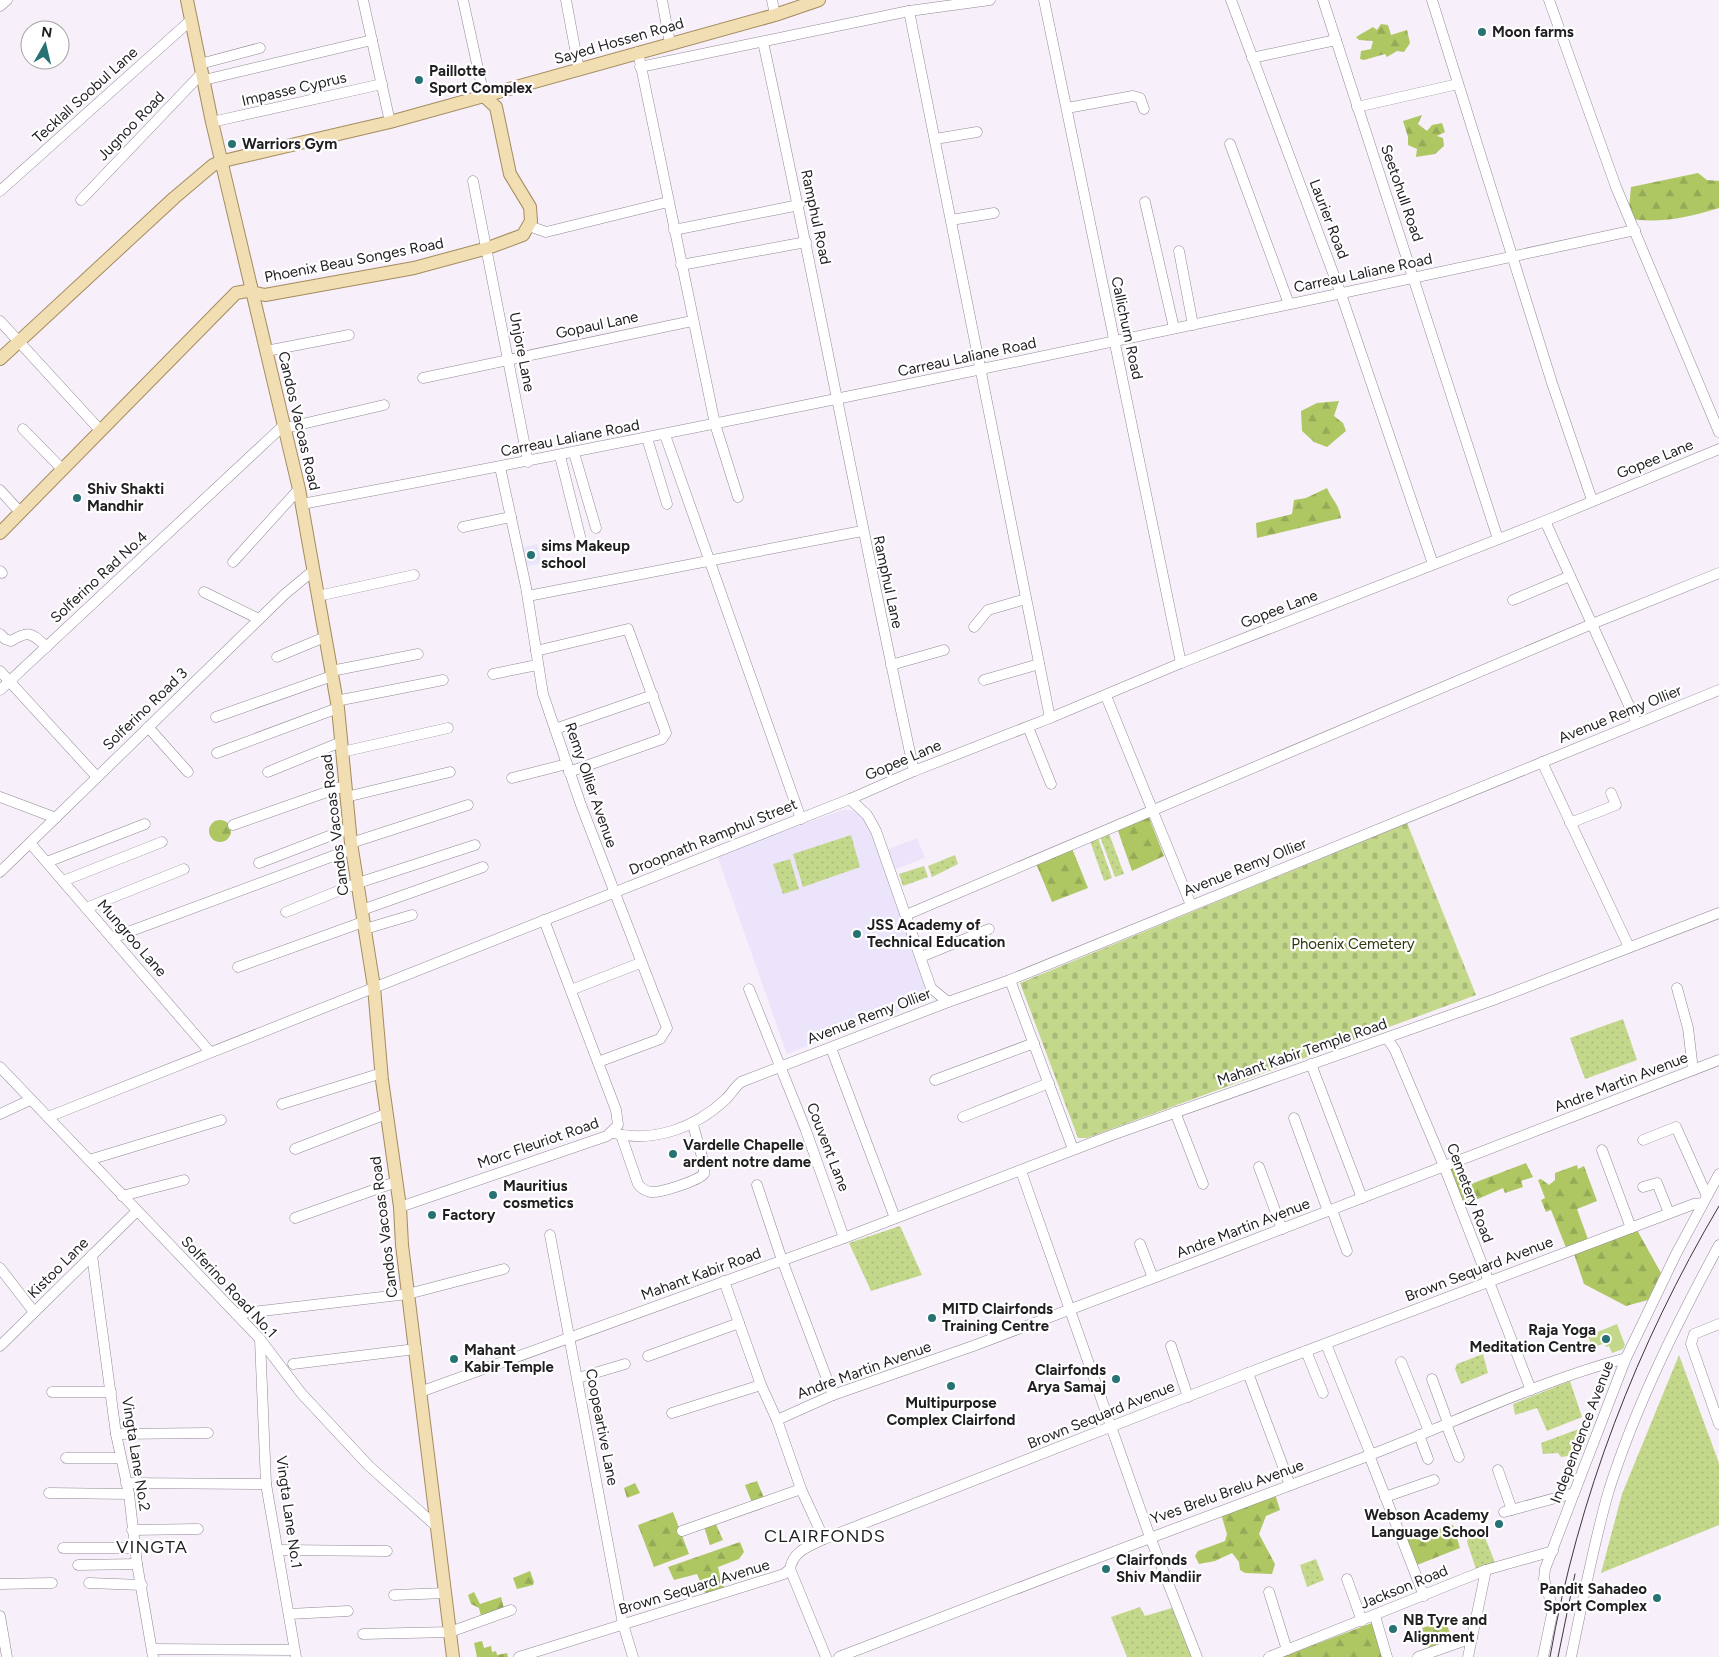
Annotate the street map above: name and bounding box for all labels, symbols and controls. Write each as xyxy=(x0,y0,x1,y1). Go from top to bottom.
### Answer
street label: Sayed Hossen Road xyxy=(552,14,686,68)
north arrow xyxy=(20,20,70,70)
text: N xyxy=(40,23,53,42)
place label: Moon farms xyxy=(1492,23,1574,41)
marker: Moon farms xyxy=(1476,26,1488,38)
street label: Tecklall Soobul Lane xyxy=(29,43,141,147)
place label: Paillotte Sport Complex xyxy=(429,62,533,97)
street label: Impasse Cyprus xyxy=(240,68,348,110)
marker: Paillotte Sport Complex xyxy=(413,74,425,86)
street label: Jugnoo Road xyxy=(94,88,168,164)
place label: Warriors Gym xyxy=(242,135,337,153)
marker: Warriors Gym xyxy=(226,138,238,150)
street label: Seetohull Road xyxy=(1377,142,1427,244)
street label: Ramphul Road xyxy=(797,168,835,266)
street label: Laurier Road xyxy=(1306,177,1352,261)
street label: Phoenix Beau Songes Road xyxy=(263,234,445,286)
street label: Carreau Laliane Road xyxy=(1292,250,1434,296)
street label: Callichurn Road xyxy=(1107,275,1147,381)
street label: Gopaul Lane xyxy=(554,307,640,343)
street label: Unjore Lane xyxy=(505,311,539,393)
street label: Carreau Laliane Road xyxy=(896,334,1038,380)
street label: Candos Vacoas Road xyxy=(274,350,324,492)
street label: Carreau Laliane Road xyxy=(499,416,641,460)
street label: Gopee Lane xyxy=(1614,435,1696,483)
place label: Shiv Shakti Mandhir xyxy=(87,480,164,515)
marker: Shiv Shakti Mandhir xyxy=(71,492,83,504)
street label: Solferino Rad No.4 xyxy=(47,527,151,627)
street label: Ramphul Lane xyxy=(869,534,907,630)
place label: sims Makeup school xyxy=(541,537,630,572)
marker: sims Makeup school xyxy=(525,549,537,561)
street label: Gopee Lane xyxy=(1238,586,1320,632)
street label: Solferino Road 3 xyxy=(99,664,191,754)
street label: Avenue Remy Ollier xyxy=(1556,681,1684,747)
street label: Remy Ollier Avenue xyxy=(561,720,621,850)
street label: Gopee Lane xyxy=(862,736,944,784)
street label: Candos Vacoas Road xyxy=(317,753,353,897)
street label: Droopnath Ramphul Street xyxy=(626,795,800,879)
street label: Avenue Remy Ollier xyxy=(1181,834,1309,900)
street label: Mungroo Lane xyxy=(94,896,170,980)
place label: JSS Academy of Technical Education xyxy=(867,916,1005,951)
marker: JSS Academy of Technical Education xyxy=(851,928,863,940)
park label: Phoenix Cemetery xyxy=(1291,935,1415,953)
street label: Avenue Remy Ollier xyxy=(805,984,933,1048)
street label: Mahant Kabir Temple Road xyxy=(1215,1014,1389,1090)
street label: Andre Martin Avenue xyxy=(1552,1048,1690,1116)
street label: Couvent Lane xyxy=(803,1100,853,1194)
street label: Morc Fleuriot Road xyxy=(475,1114,601,1172)
place label: Vardelle Chapelle ardent notre dame xyxy=(683,1136,812,1171)
street label: Cemetery Road xyxy=(1443,1141,1497,1245)
marker: Vardelle Chapelle ardent notre dame xyxy=(667,1148,679,1160)
street label: Candos Vacoas Road xyxy=(366,1155,402,1299)
place label: Mauritius cosmetics xyxy=(503,1177,573,1212)
marker: Mauritius cosmetics xyxy=(487,1189,499,1201)
street label: Andre Martin Avenue xyxy=(1174,1194,1312,1262)
place label: Factory xyxy=(442,1206,496,1224)
marker: Factory xyxy=(426,1209,438,1221)
street label: Brown Sequard Avenue xyxy=(1403,1232,1555,1306)
street label: Solferino Road No.1 xyxy=(177,1233,281,1341)
street label: Kistoo Lane xyxy=(24,1234,92,1302)
street label: Mahant Kabir Road xyxy=(639,1244,763,1304)
place label: MITD Clairfonds Training Centre xyxy=(942,1300,1053,1335)
marker: MITD Clairfonds Training Centre xyxy=(926,1312,938,1324)
place label: Raja Yoga Meditation Centre xyxy=(1470,1321,1597,1356)
marker: Raja Yoga Meditation Centre xyxy=(1600,1333,1612,1345)
street label: Andre Martin Avenue xyxy=(794,1337,934,1403)
place label: Mahant Kabir Temple xyxy=(464,1341,555,1376)
marker: Mahant Kabir Temple xyxy=(448,1353,460,1365)
street label: Independence Avenue xyxy=(1547,1358,1617,1506)
place label: Clairfonds Arya Samaj xyxy=(1027,1361,1106,1396)
street label: Coopeartive Lane xyxy=(582,1367,622,1487)
marker: Clairfonds Arya Samaj xyxy=(1110,1373,1122,1385)
street label: Brown Sequard Avenue xyxy=(1025,1377,1177,1453)
marker: Multipurpose Complex Clairfond xyxy=(945,1380,957,1392)
place label: Multipurpose Complex Clairfond xyxy=(886,1394,1016,1429)
street label: Vingta Lane No.2 xyxy=(118,1396,154,1512)
street label: Vingta Lane No.1 xyxy=(272,1455,306,1569)
street label: Yves Brelu Brelu Avenue xyxy=(1148,1456,1306,1528)
place label: Webson Academy Language School xyxy=(1364,1506,1489,1541)
marker: Webson Academy Language School xyxy=(1493,1518,1505,1530)
district label: CLAIRFONDS xyxy=(764,1525,886,1547)
district label: VINGTA xyxy=(116,1536,188,1558)
place label: Clairfonds Shiv Mandiir xyxy=(1116,1551,1202,1586)
street label: Brown Sequard Avenue xyxy=(616,1555,772,1619)
street label: Jackson Road xyxy=(1357,1561,1451,1613)
marker: Clairfonds Shiv Mandiir xyxy=(1100,1563,1112,1575)
place label: Pandit Sahadeo Sport Complex xyxy=(1540,1580,1647,1615)
marker: Pandit Sahadeo Sport Complex xyxy=(1651,1592,1663,1604)
place label: NB Tyre and Alignment xyxy=(1403,1611,1487,1646)
marker: NB Tyre and Alignment xyxy=(1387,1623,1399,1635)

